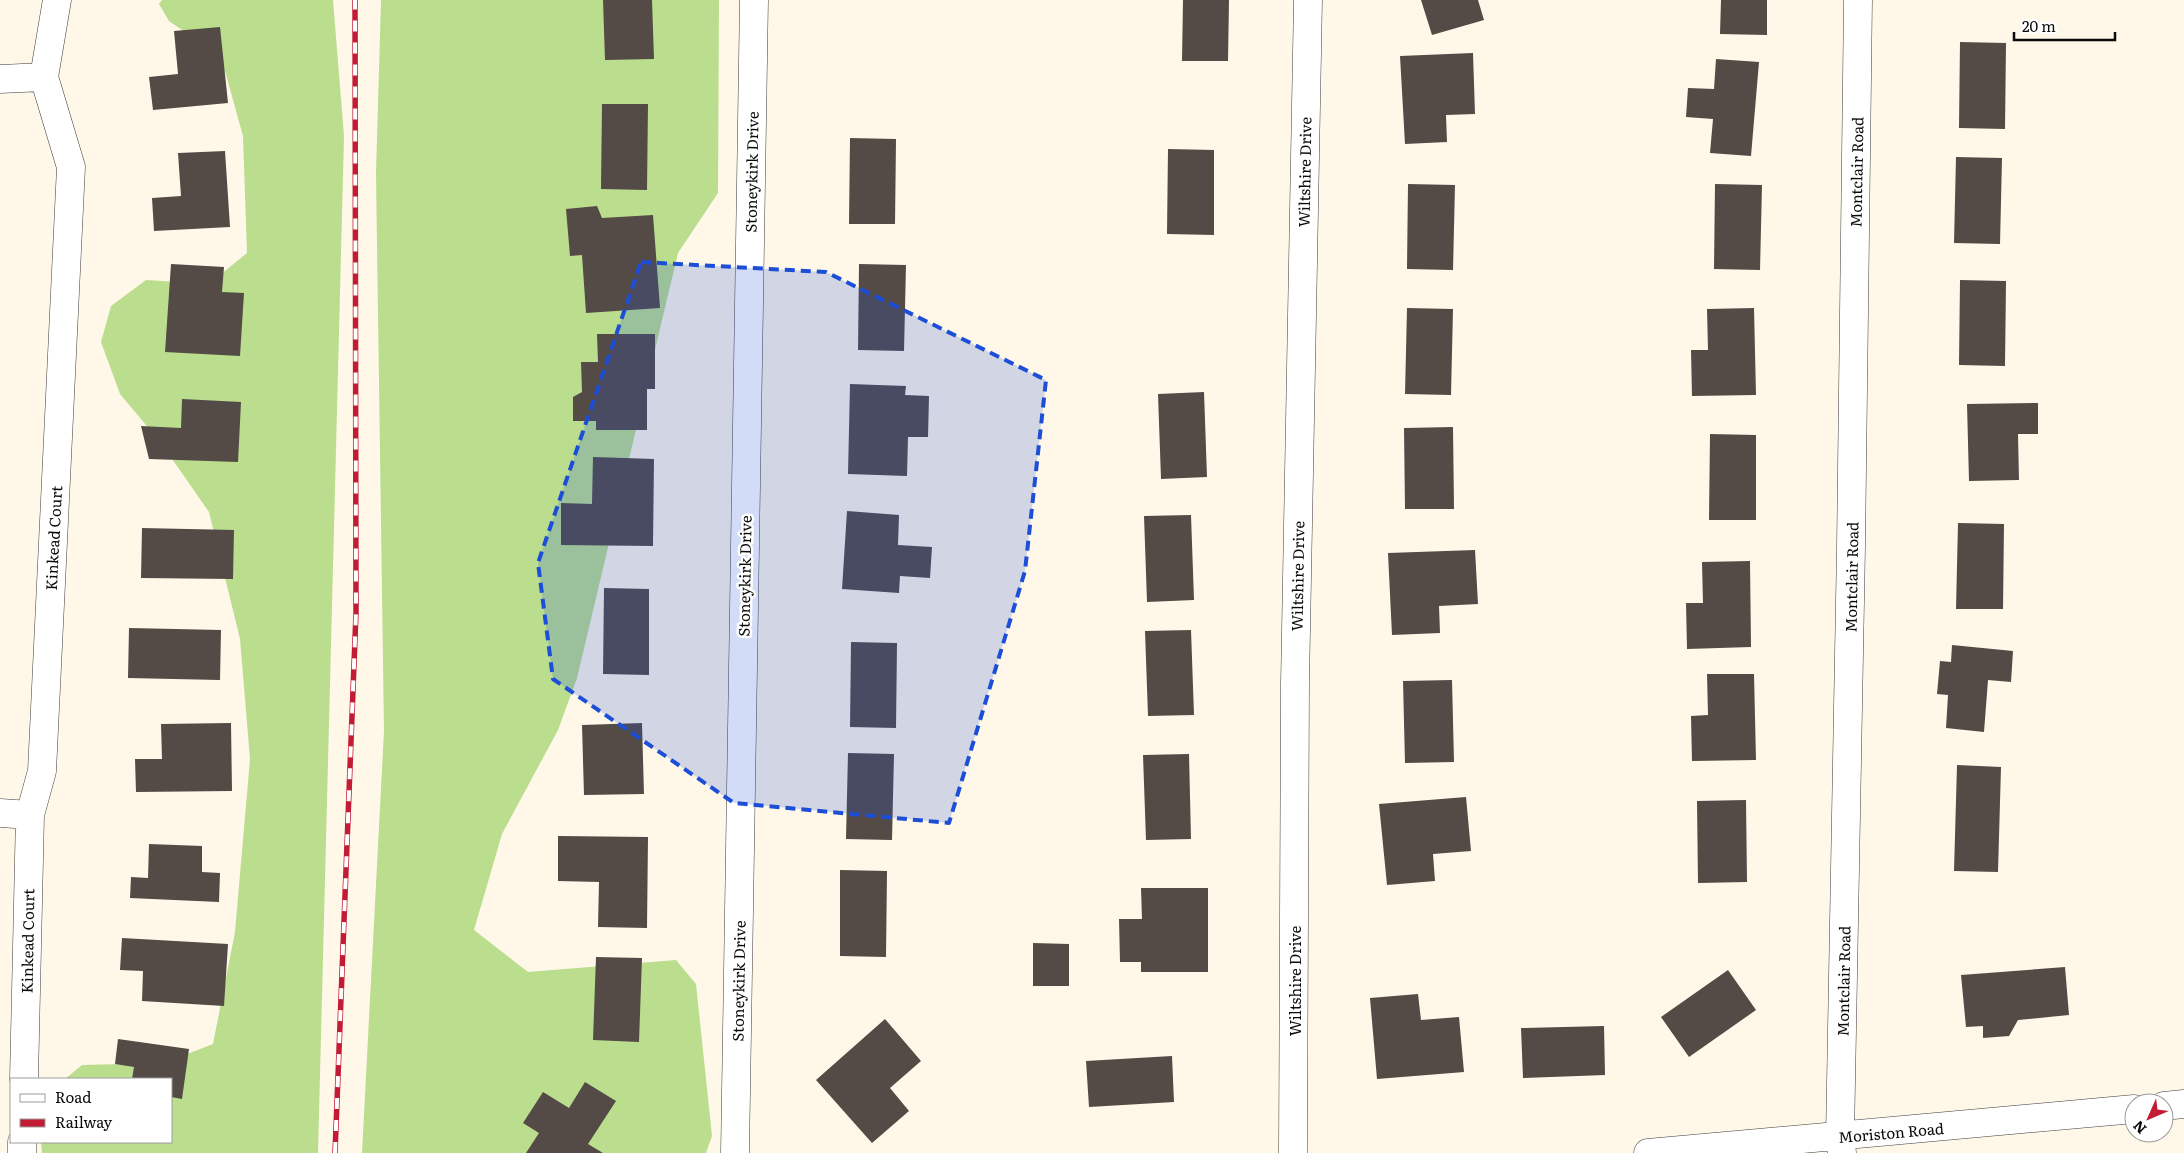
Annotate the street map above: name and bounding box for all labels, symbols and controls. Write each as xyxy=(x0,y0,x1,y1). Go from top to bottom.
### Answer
scale bar xyxy=(2014,10,2115,42)
text: 20 m xyxy=(2022,14,2056,37)
street label: Stoneykirk Drive xyxy=(738,111,764,233)
street label: Wiltshire Drive xyxy=(1292,116,1316,227)
street label: Montclair Road xyxy=(1844,116,1868,228)
street label: Kinkead Court xyxy=(39,485,67,591)
street label: Stoneykirk Drive xyxy=(731,515,757,637)
street label: Wiltshire Drive xyxy=(1285,520,1309,631)
street label: Montclair Road xyxy=(1839,521,1863,633)
street label: Kinkead Court xyxy=(15,888,39,994)
street label: Stoneykirk Drive xyxy=(725,920,751,1042)
street label: Montclair Road xyxy=(1831,925,1855,1037)
street label: Wiltshire Drive xyxy=(1283,926,1306,1036)
legend xyxy=(10,1078,172,1143)
text: Road xyxy=(55,1085,91,1108)
north arrow xyxy=(2124,1093,2174,1143)
text: Railway xyxy=(55,1110,113,1133)
street label: Moriston Road xyxy=(1837,1116,1945,1148)
text: N xyxy=(2128,1116,2150,1139)

